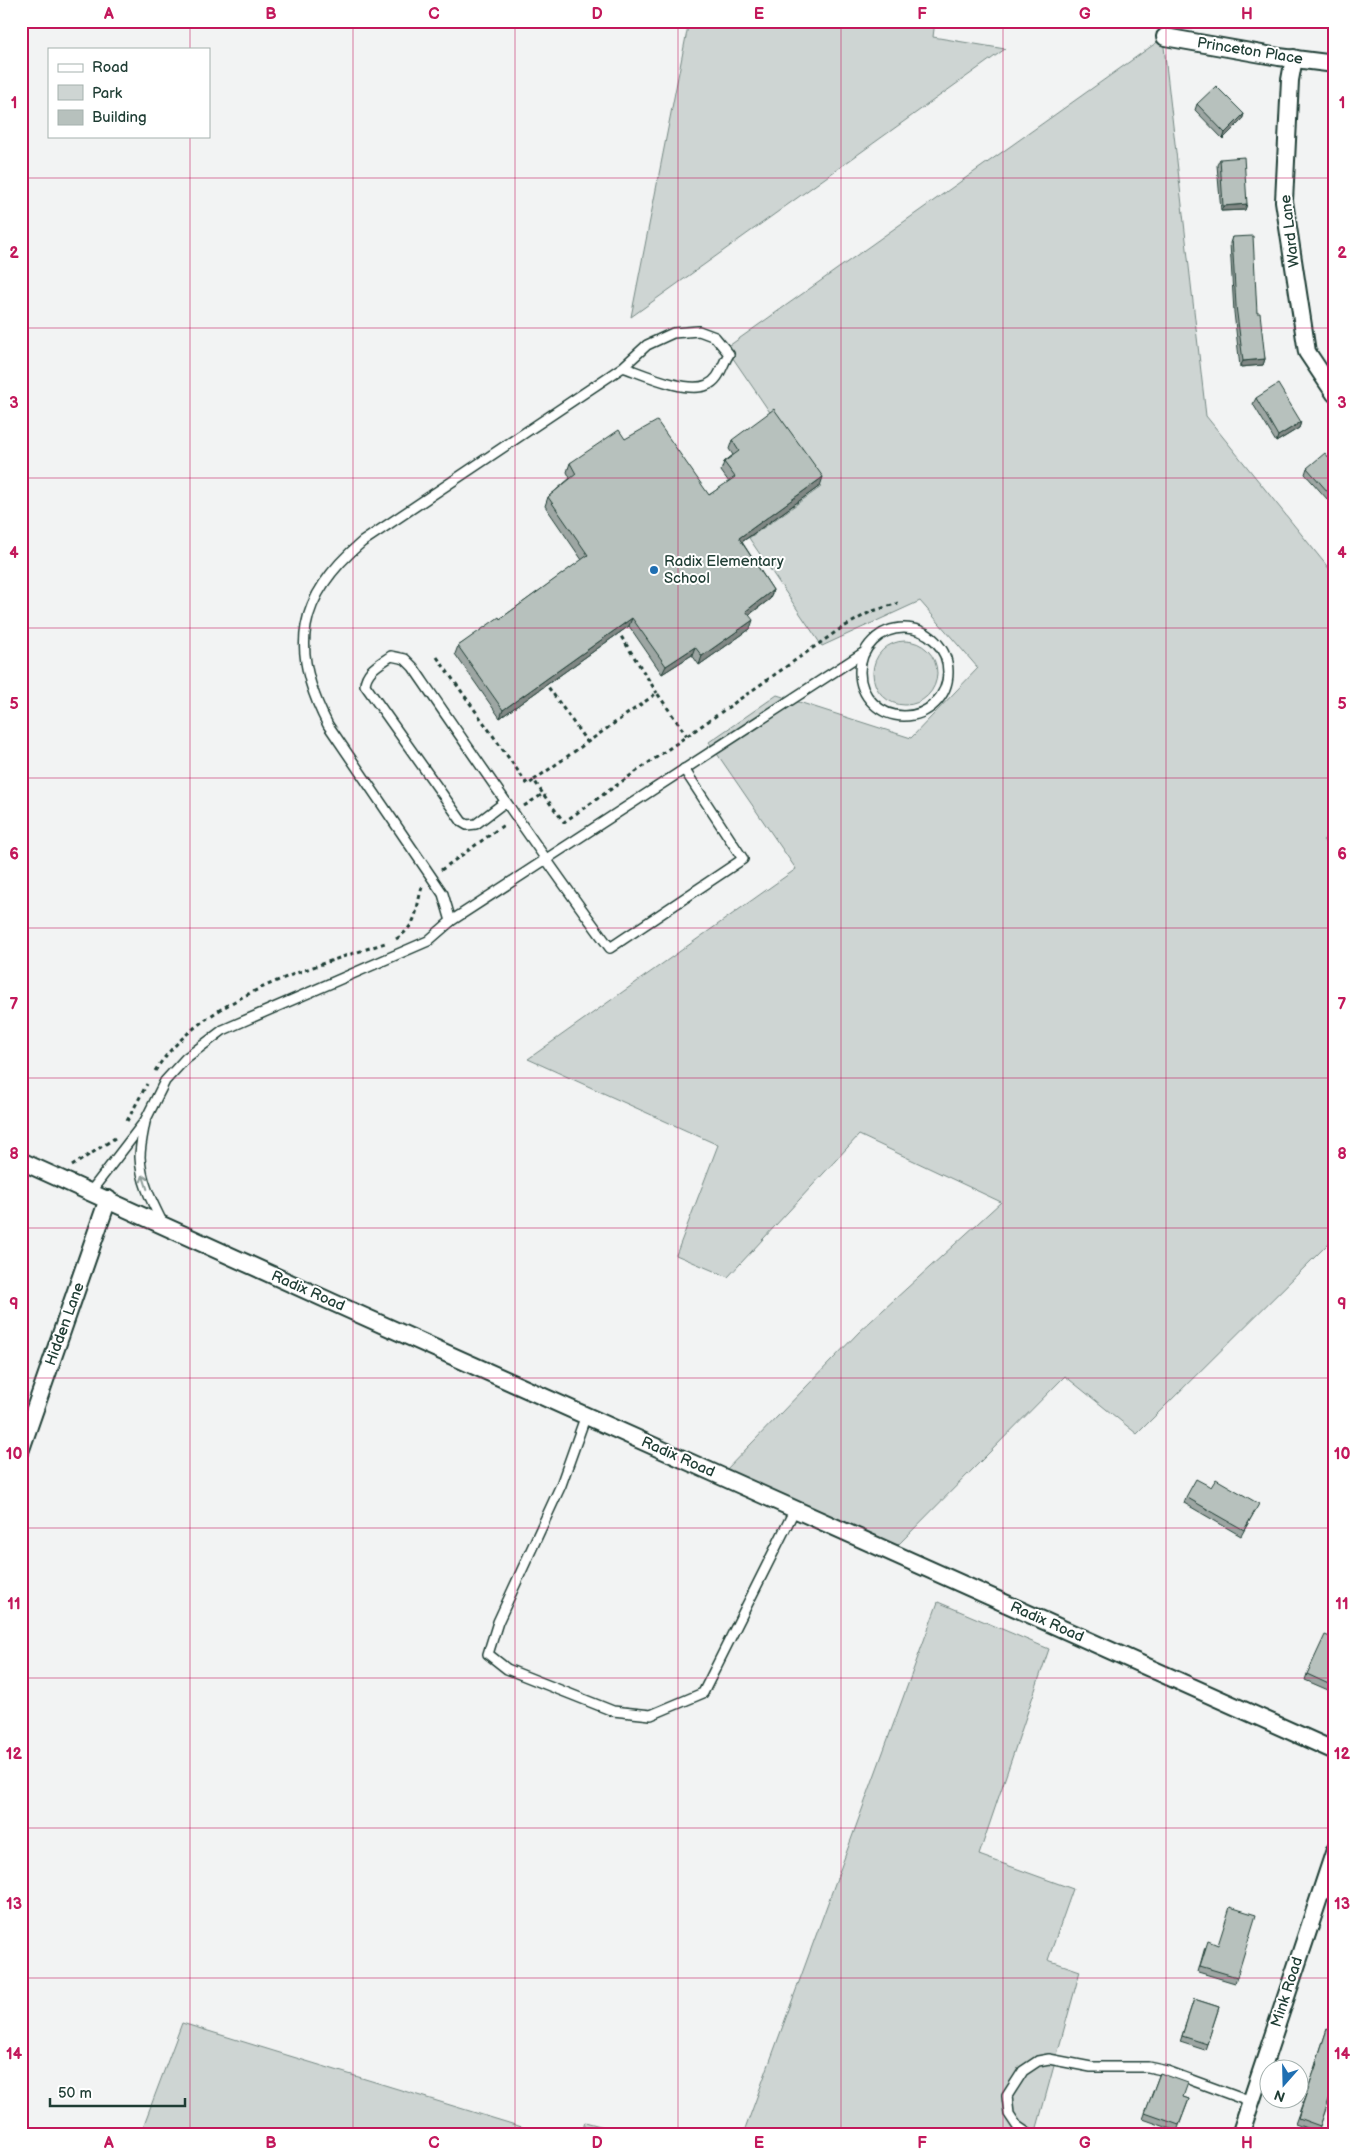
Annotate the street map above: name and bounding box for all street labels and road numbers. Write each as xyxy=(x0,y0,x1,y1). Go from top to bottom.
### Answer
street label: Princeton Place xyxy=(1196,33,1304,69)
street label: Ward Lane xyxy=(1276,193,1304,268)
street label: Radix Road xyxy=(268,1266,348,1316)
street label: Hidden Lane xyxy=(41,1280,89,1368)
street label: Radix Road xyxy=(638,1432,718,1482)
street label: Radix Road xyxy=(1007,1597,1087,1647)
street label: Mink Road xyxy=(1267,1955,1307,2029)

